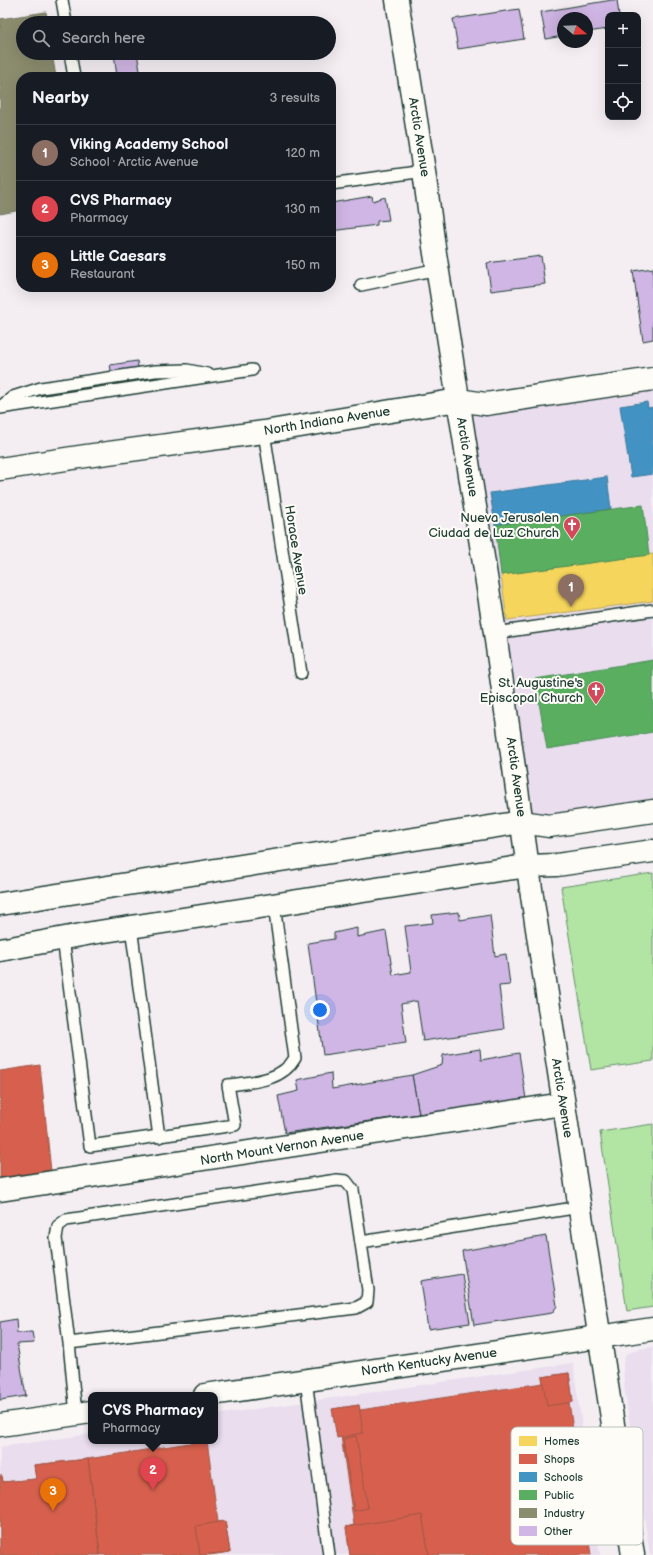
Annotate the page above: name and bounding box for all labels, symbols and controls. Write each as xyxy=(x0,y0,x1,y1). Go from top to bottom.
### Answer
north arrow xyxy=(557,12,593,48)
map controls xyxy=(605,12,641,120)
button: + xyxy=(605,12,641,48)
search box xyxy=(16,16,336,60)
icon: search xyxy=(30,27,52,49)
text: Search here xyxy=(62,29,145,48)
button: − xyxy=(605,48,641,84)
button: locate xyxy=(605,84,641,120)
text: Nearby xyxy=(32,88,89,108)
text: 3 results xyxy=(269,90,320,106)
street label: Arctic Avenue xyxy=(405,96,433,178)
text: Viking Academy School xyxy=(70,135,228,154)
text: 1 xyxy=(42,145,48,161)
text: 120 m xyxy=(285,145,320,161)
text: School · Arctic Avenue xyxy=(70,154,199,170)
text: CVS Pharmacy xyxy=(70,191,172,210)
text: 2 xyxy=(41,201,49,217)
text: 130 m xyxy=(285,201,320,217)
text: Pharmacy xyxy=(70,210,128,226)
text: Little Caesars xyxy=(70,247,166,266)
text: 3 xyxy=(41,257,49,273)
text: 150 m xyxy=(286,257,320,273)
text: Restaurant xyxy=(70,266,135,282)
street label: North Indiana Avenue xyxy=(263,403,392,439)
street label: Arctic Avenue xyxy=(453,416,481,498)
street label: Horace Avenue xyxy=(281,504,311,596)
place label: Nueva Jerusalen Ciudad de Luz Church xyxy=(428,510,559,541)
church icon: Nueva Jerusalen Ciudad de Luz Church xyxy=(562,515,582,540)
pin: 1 xyxy=(558,574,584,607)
place label: St. Augustine's Episcopal Church xyxy=(480,675,584,706)
church icon: St. Augustine's Episcopal Church xyxy=(586,680,606,705)
street label: Arctic Avenue xyxy=(502,736,530,818)
your location xyxy=(310,1000,330,1020)
street label: Arctic Avenue xyxy=(548,1057,576,1139)
street label: North Mount Vernon Avenue xyxy=(199,1127,365,1169)
street label: North Kentucky Avenue xyxy=(360,1345,498,1379)
popup xyxy=(88,1392,218,1444)
text: CVS Pharmacy xyxy=(102,1401,204,1420)
text: Pharmacy xyxy=(102,1420,160,1436)
legend xyxy=(511,1427,643,1545)
text: Homes xyxy=(544,1435,580,1448)
text: Shops xyxy=(544,1453,575,1466)
pin: 2 xyxy=(140,1457,166,1490)
text: Schools xyxy=(544,1471,584,1484)
pin: 3 xyxy=(40,1478,66,1511)
text: Public xyxy=(544,1489,574,1502)
text: Industry xyxy=(544,1507,584,1520)
text: Other xyxy=(544,1525,573,1538)

